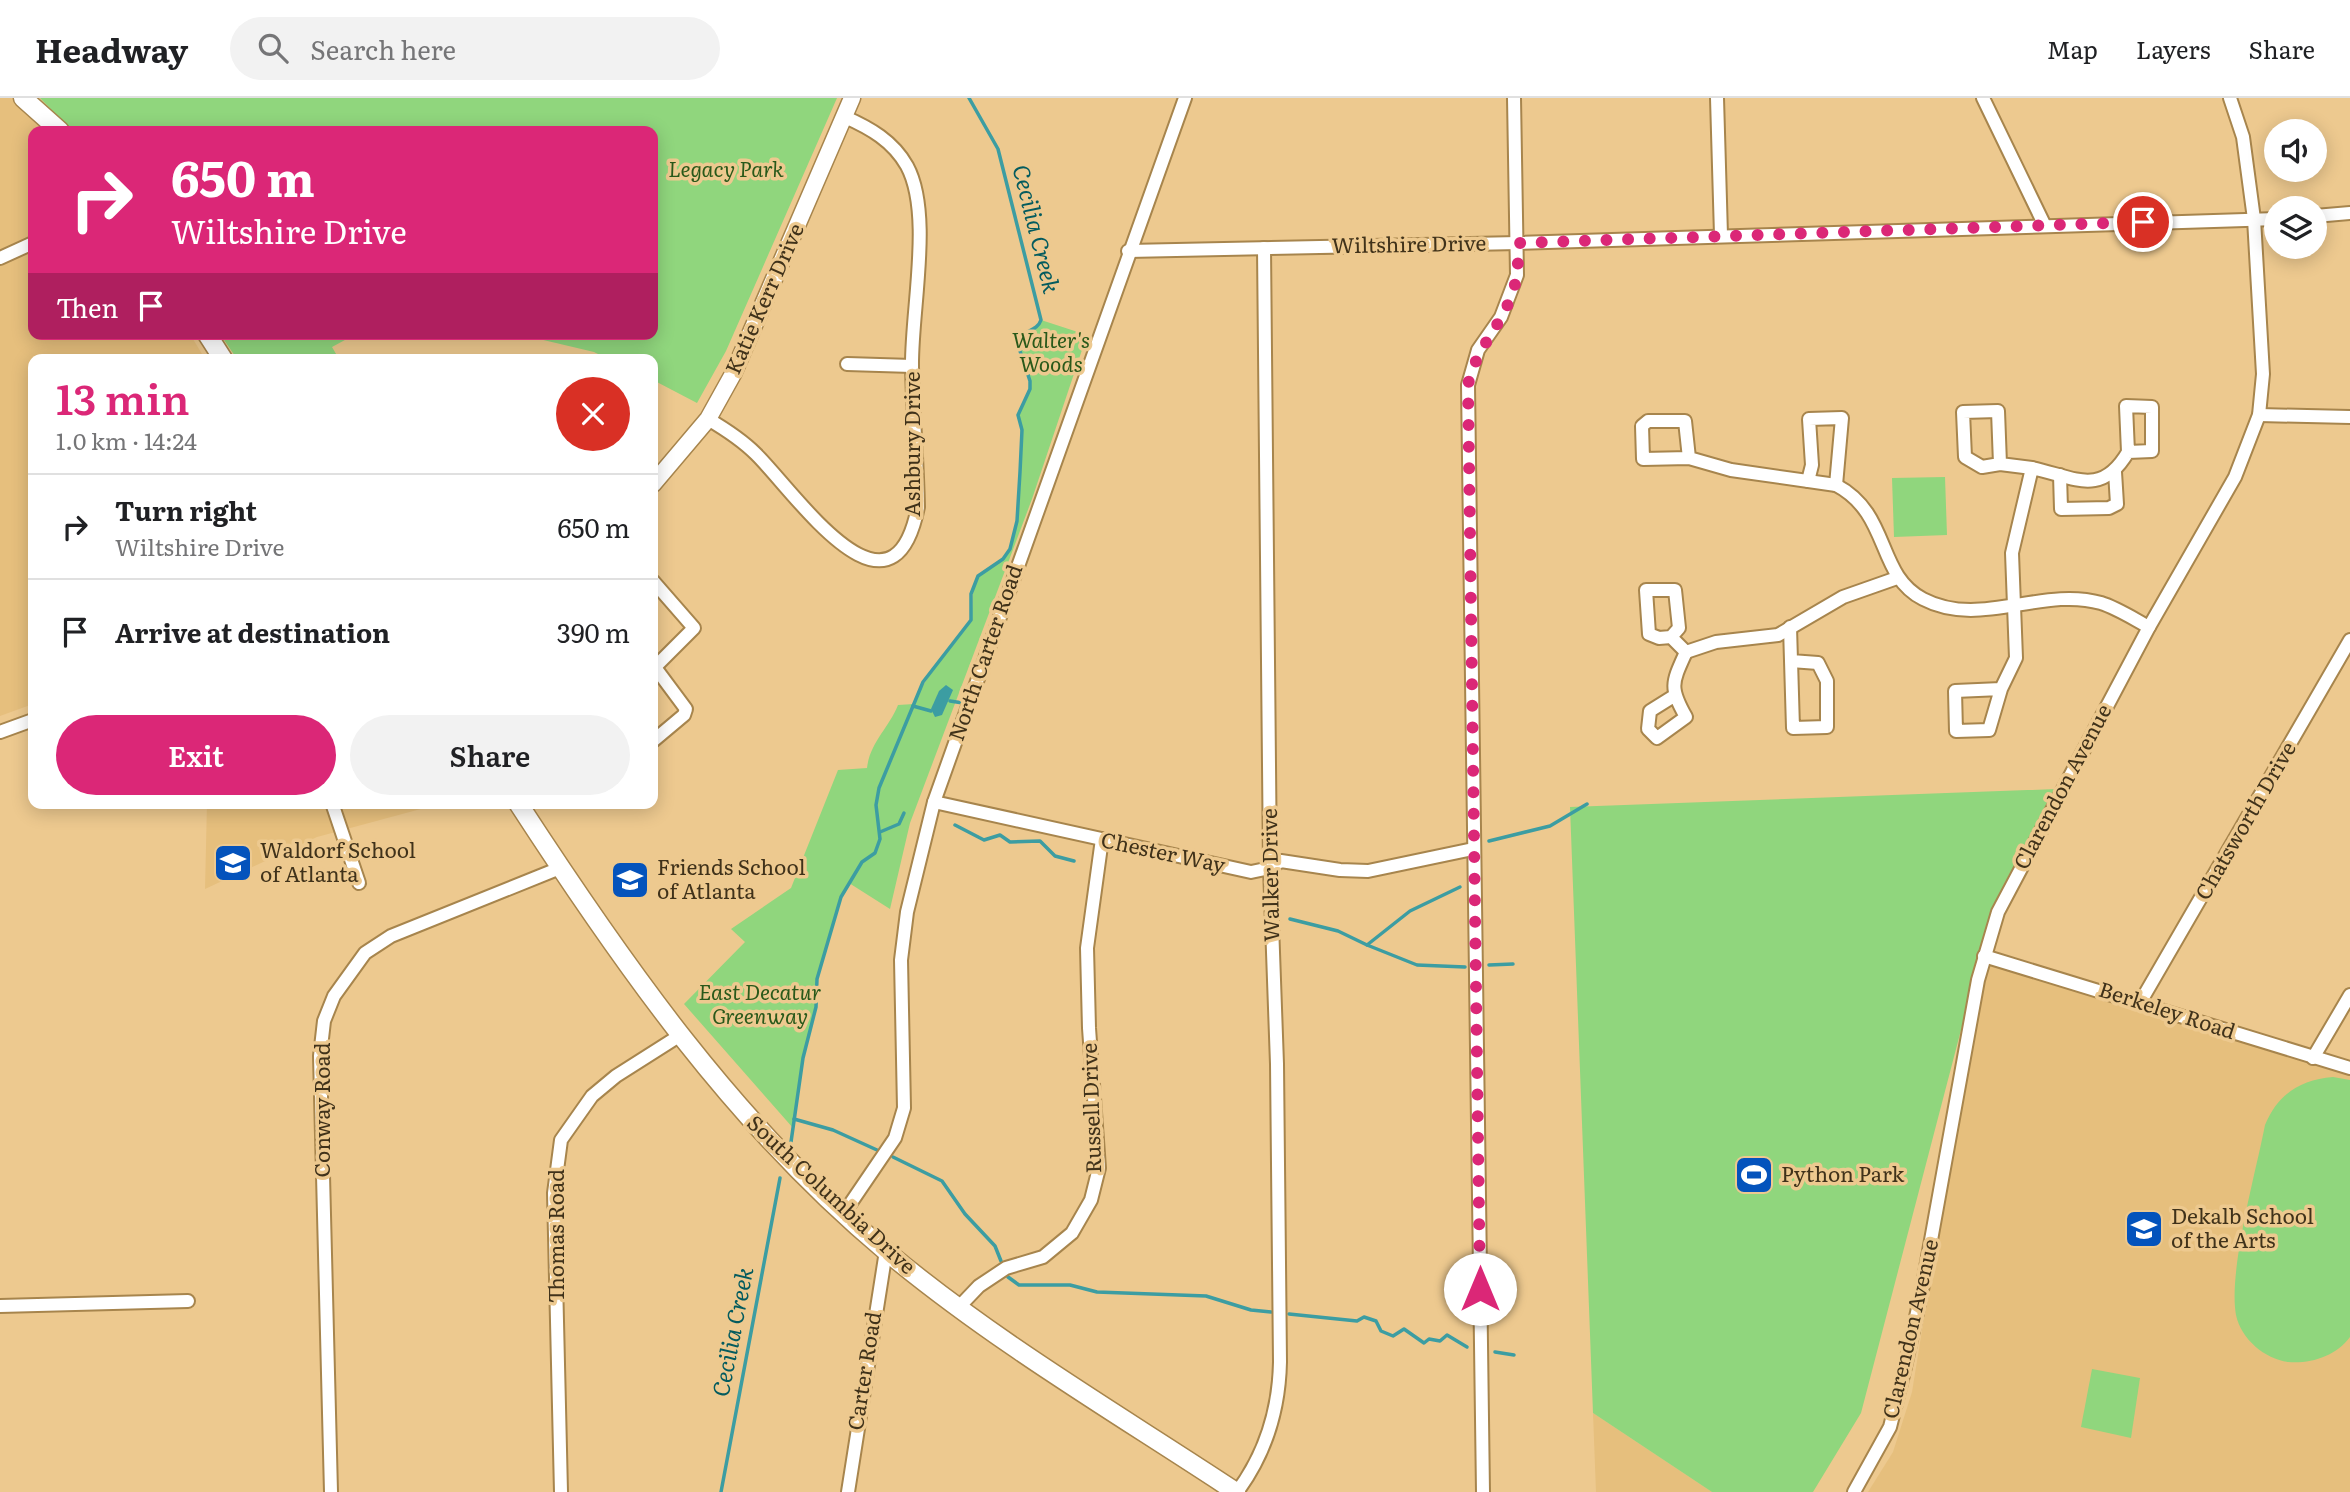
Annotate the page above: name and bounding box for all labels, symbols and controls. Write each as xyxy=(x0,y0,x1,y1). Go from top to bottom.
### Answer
search box xyxy=(230,17,720,80)
text: Headway xyxy=(35,24,188,73)
icon: search xyxy=(254,29,292,67)
text: Search here xyxy=(310,29,456,68)
text: Map xyxy=(2047,31,2098,66)
text: Layers xyxy=(2136,31,2210,66)
text: Share xyxy=(2248,31,2315,66)
map controls xyxy=(2264,119,2327,259)
button: sound xyxy=(2264,119,2327,182)
text: 650 m xyxy=(171,139,315,212)
park label: Legacy Park xyxy=(668,152,784,183)
icon: right xyxy=(56,154,147,245)
water label: Cecilia Creek xyxy=(1006,161,1070,297)
pin xyxy=(2113,192,2173,252)
button: layers xyxy=(2264,196,2327,259)
icon: arrive xyxy=(2124,203,2162,241)
text: Wiltshire Drive xyxy=(171,206,407,254)
street label: Katie Kerr Drive xyxy=(716,218,810,378)
street label: Wiltshire Drive xyxy=(1331,226,1487,259)
text: Then xyxy=(56,287,118,326)
icon: arrive xyxy=(132,287,170,325)
park label: Walter's Woods xyxy=(1012,323,1090,378)
text: 13 min xyxy=(56,366,190,428)
street label: Ashbury Drive xyxy=(895,371,926,517)
button: close xyxy=(556,377,630,451)
text: 1.0 km · 14:24 xyxy=(56,423,197,457)
text: Turn right xyxy=(115,490,257,529)
text: 650 m xyxy=(557,507,630,546)
icon: right xyxy=(56,508,94,546)
text: Wiltshire Drive xyxy=(115,529,285,563)
street label: North Carter Road xyxy=(939,560,1028,745)
text: Arrive at destination xyxy=(115,612,390,651)
text: 390 m xyxy=(557,612,630,651)
icon: arrive xyxy=(56,613,94,651)
street label: Clarendon Avenue xyxy=(2004,698,2118,874)
button: Exit xyxy=(56,715,336,795)
button: Share xyxy=(350,715,630,795)
street label: Chatsworth Drive xyxy=(2186,735,2302,905)
street label: Walker Drive xyxy=(1252,808,1285,942)
street label: Chester Way xyxy=(1099,822,1229,879)
place label: Waldorf School of Atlanta xyxy=(260,833,416,888)
school or university icon: Waldorf School of Atlanta xyxy=(212,842,254,884)
place label: Friends School of Atlanta xyxy=(657,850,805,905)
school or university icon: Friends School of Atlanta xyxy=(609,859,651,901)
street label: Berkeley Road xyxy=(2096,972,2240,1045)
park label: East Decatur Greenway xyxy=(699,975,822,1030)
street label: Conway Road xyxy=(305,1042,336,1178)
street label: Russell Drive xyxy=(1072,1042,1107,1174)
street label: South Columbia Drive xyxy=(741,1107,924,1280)
sports icon: Python Park xyxy=(1733,1154,1775,1196)
place label: Python Park xyxy=(1781,1157,1904,1188)
street label: Thomas Road xyxy=(539,1169,570,1303)
place label: Dekalb School of the Arts xyxy=(2171,1199,2314,1254)
school or university icon: Dekalb School of the Arts xyxy=(2123,1208,2165,1250)
street label: Clarendon Avenue xyxy=(1873,1236,1944,1421)
position arrow xyxy=(1443,1252,1517,1326)
water label: Cecilia Creek xyxy=(702,1264,760,1399)
street label: Carter Road xyxy=(838,1309,887,1432)

